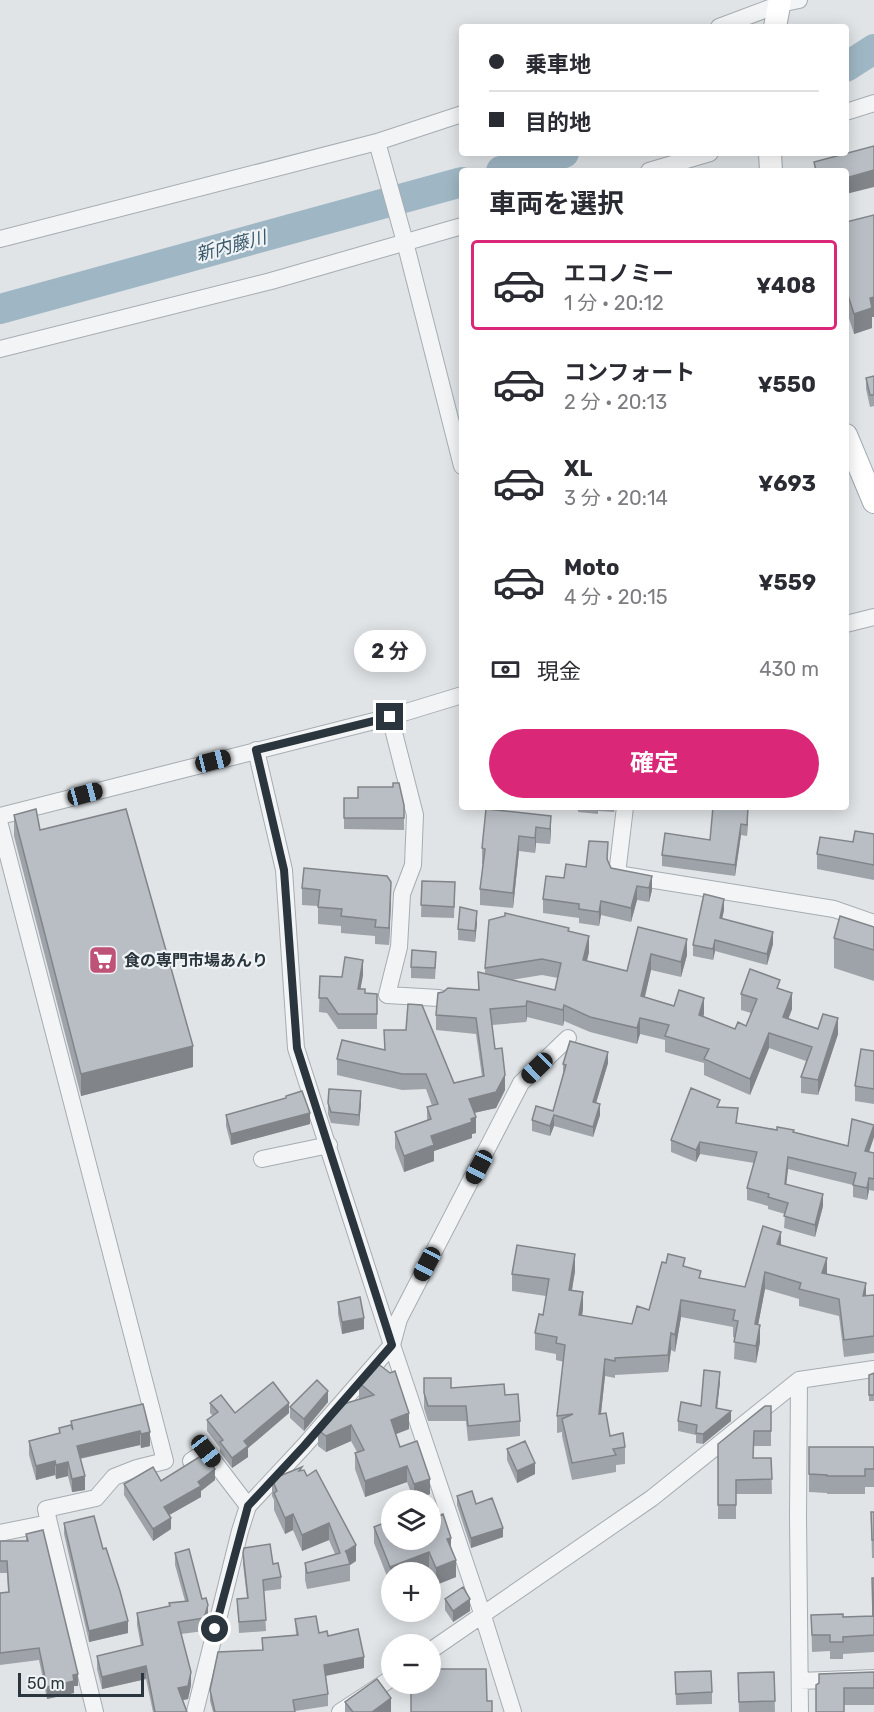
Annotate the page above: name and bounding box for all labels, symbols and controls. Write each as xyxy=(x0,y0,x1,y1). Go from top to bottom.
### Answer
text: 乗車地 xyxy=(525,51,591,78)
text: 目的地 xyxy=(525,109,591,136)
text: 車両を選択 xyxy=(489,188,624,220)
water label: 新内藤川 xyxy=(193,226,271,266)
icon: car xyxy=(492,258,546,312)
text: エコノミー xyxy=(564,260,674,287)
text: ¥408 xyxy=(756,272,816,299)
text: 1 分 · 20:12 xyxy=(564,291,664,315)
icon: car xyxy=(492,357,546,411)
text: コンフォート xyxy=(564,359,695,386)
text: ¥550 xyxy=(757,371,816,398)
text: 2 分 · 20:13 xyxy=(564,390,667,414)
text: XL xyxy=(564,455,592,482)
icon: car xyxy=(492,456,546,510)
text: ¥693 xyxy=(758,470,816,497)
text: 3 分 · 20:14 xyxy=(564,486,668,510)
text: Moto xyxy=(564,554,619,581)
icon: car xyxy=(492,555,546,609)
text: ¥559 xyxy=(758,569,816,596)
text: 4 分 · 20:15 xyxy=(564,585,668,609)
callout: 2 分 xyxy=(354,630,426,672)
text: 2 分 xyxy=(371,639,409,663)
icon: cash xyxy=(489,653,522,686)
text: 430 m xyxy=(759,657,819,681)
text: 現金 xyxy=(537,658,581,685)
route end xyxy=(376,703,403,730)
button: 確定 xyxy=(489,729,819,798)
car xyxy=(193,748,233,774)
car xyxy=(65,781,105,807)
supermarket icon: 食の専門市場あんり xyxy=(87,944,119,976)
place label: 食の専門市場あんり xyxy=(124,951,268,970)
car xyxy=(518,1049,556,1087)
car xyxy=(463,1147,495,1187)
car xyxy=(411,1244,443,1284)
car xyxy=(188,1431,224,1471)
map controls xyxy=(381,1490,441,1694)
button: layers xyxy=(381,1490,441,1550)
button: + xyxy=(381,1562,441,1622)
route start xyxy=(201,1615,228,1642)
button: − xyxy=(381,1634,441,1694)
scale bar xyxy=(18,1670,144,1698)
text: 50 m xyxy=(27,1674,65,1693)

